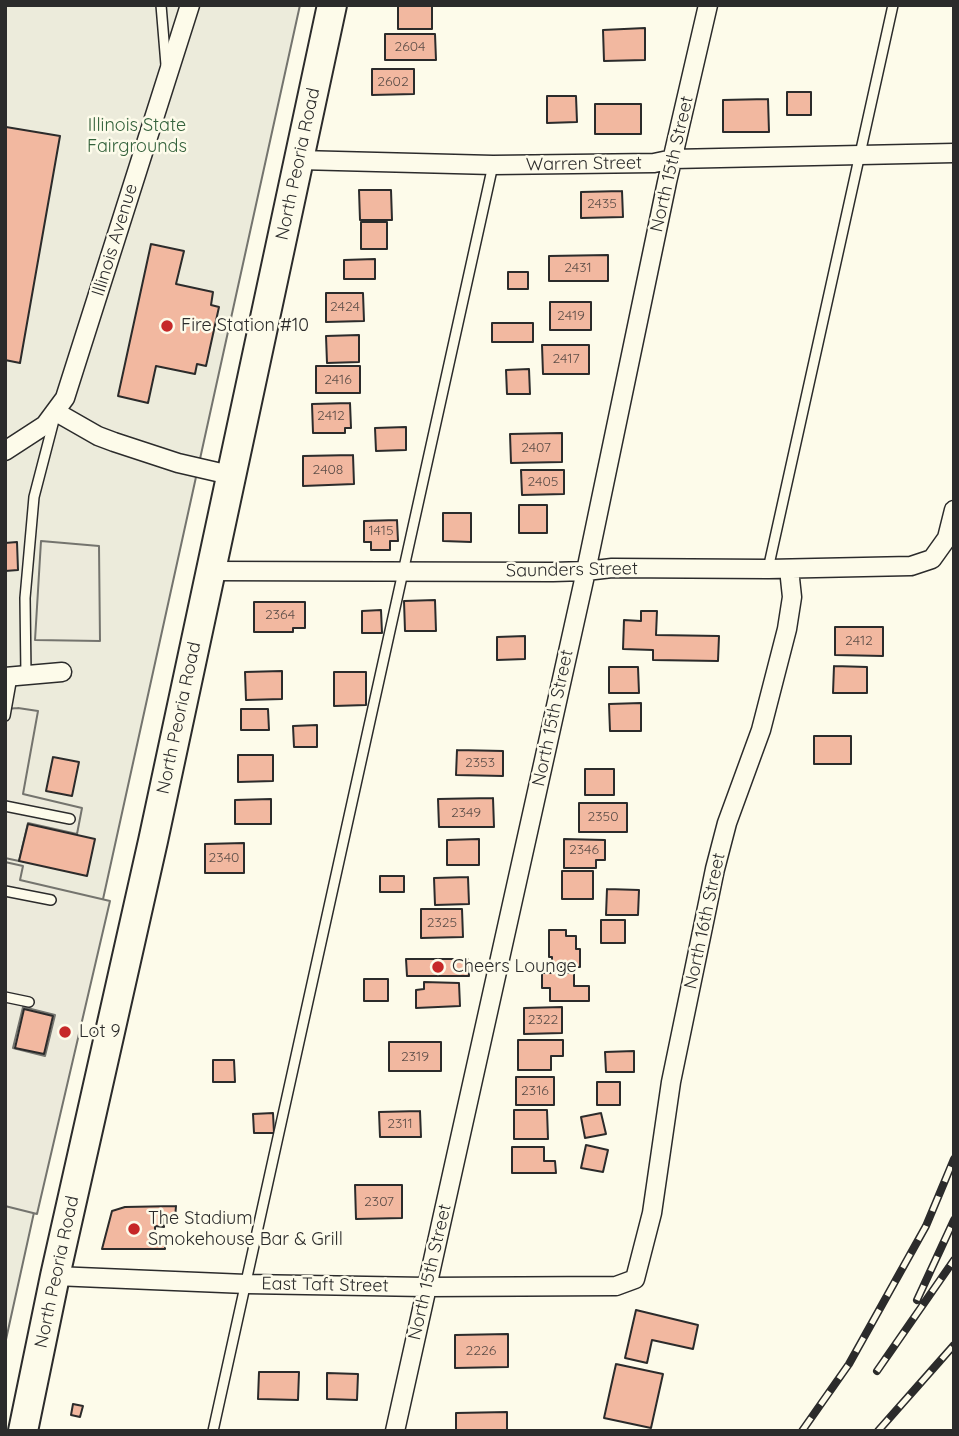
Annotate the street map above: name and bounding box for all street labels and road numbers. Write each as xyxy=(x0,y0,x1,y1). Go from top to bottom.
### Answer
street label: North Peoria Road xyxy=(271,86,325,242)
street label: North 15th Street xyxy=(646,94,698,234)
street label: Warren Street xyxy=(526,152,642,176)
street label: Illinois Avenue xyxy=(88,181,142,299)
street label: Saunders Street xyxy=(506,558,638,582)
street label: North Peoria Road xyxy=(152,640,206,796)
street label: North 15th Street xyxy=(528,648,578,788)
street label: North 16th Street xyxy=(680,851,730,991)
street label: North Peoria Road xyxy=(30,1194,84,1350)
street label: North 15th Street xyxy=(404,1202,456,1342)
street label: East Taft Street xyxy=(261,1273,389,1297)

